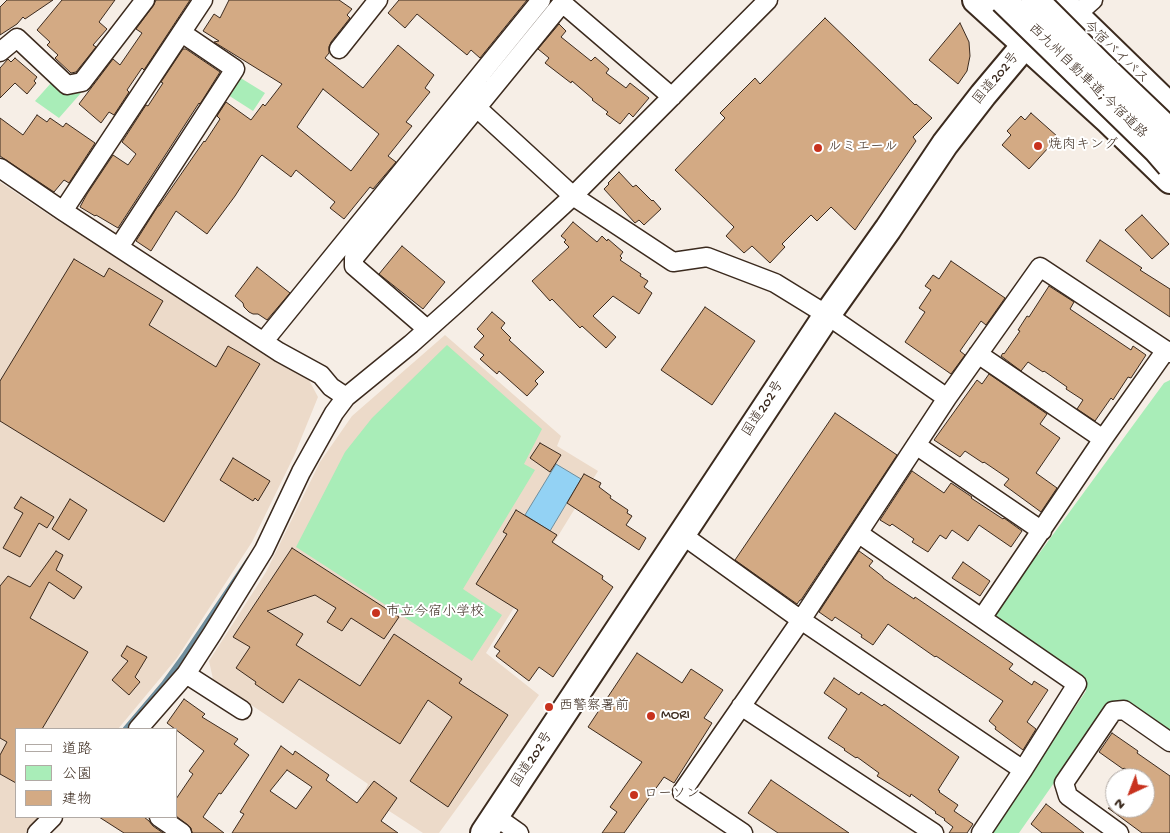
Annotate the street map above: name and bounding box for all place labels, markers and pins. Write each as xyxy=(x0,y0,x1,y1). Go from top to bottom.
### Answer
place label: 焼肉キング xyxy=(1048,138,1118,154)
place label: ルミエール xyxy=(828,140,898,156)
marker: 焼肉キング xyxy=(1032,140,1044,152)
marker: ルミエール xyxy=(812,142,824,154)
place label: 市立今宿小学校 xyxy=(386,605,484,621)
marker: 市立今宿小学校 xyxy=(370,607,382,619)
place label: 西警察署前 xyxy=(559,699,629,715)
marker: 西警察署前 xyxy=(543,701,555,713)
place label: MORI xyxy=(661,708,690,724)
marker: MORI xyxy=(645,710,657,722)
place label: ローソン xyxy=(644,787,700,803)
marker: ローソン xyxy=(628,789,640,801)

